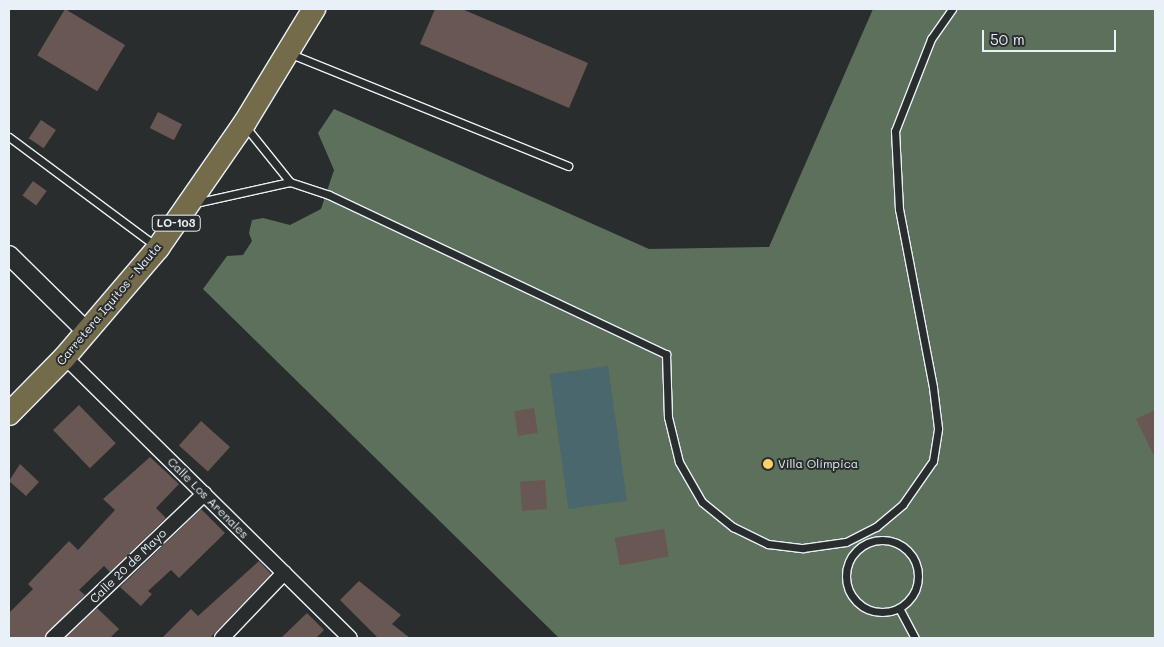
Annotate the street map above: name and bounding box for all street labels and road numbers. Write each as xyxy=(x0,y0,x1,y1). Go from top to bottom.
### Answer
road number: LO-103 xyxy=(151,214,201,232)
street label: Carretera Iquitos - Nauta xyxy=(54,240,164,368)
street label: Calle Los Arenales xyxy=(165,455,251,541)
street label: Calle 20 de Mayo xyxy=(87,526,169,606)

